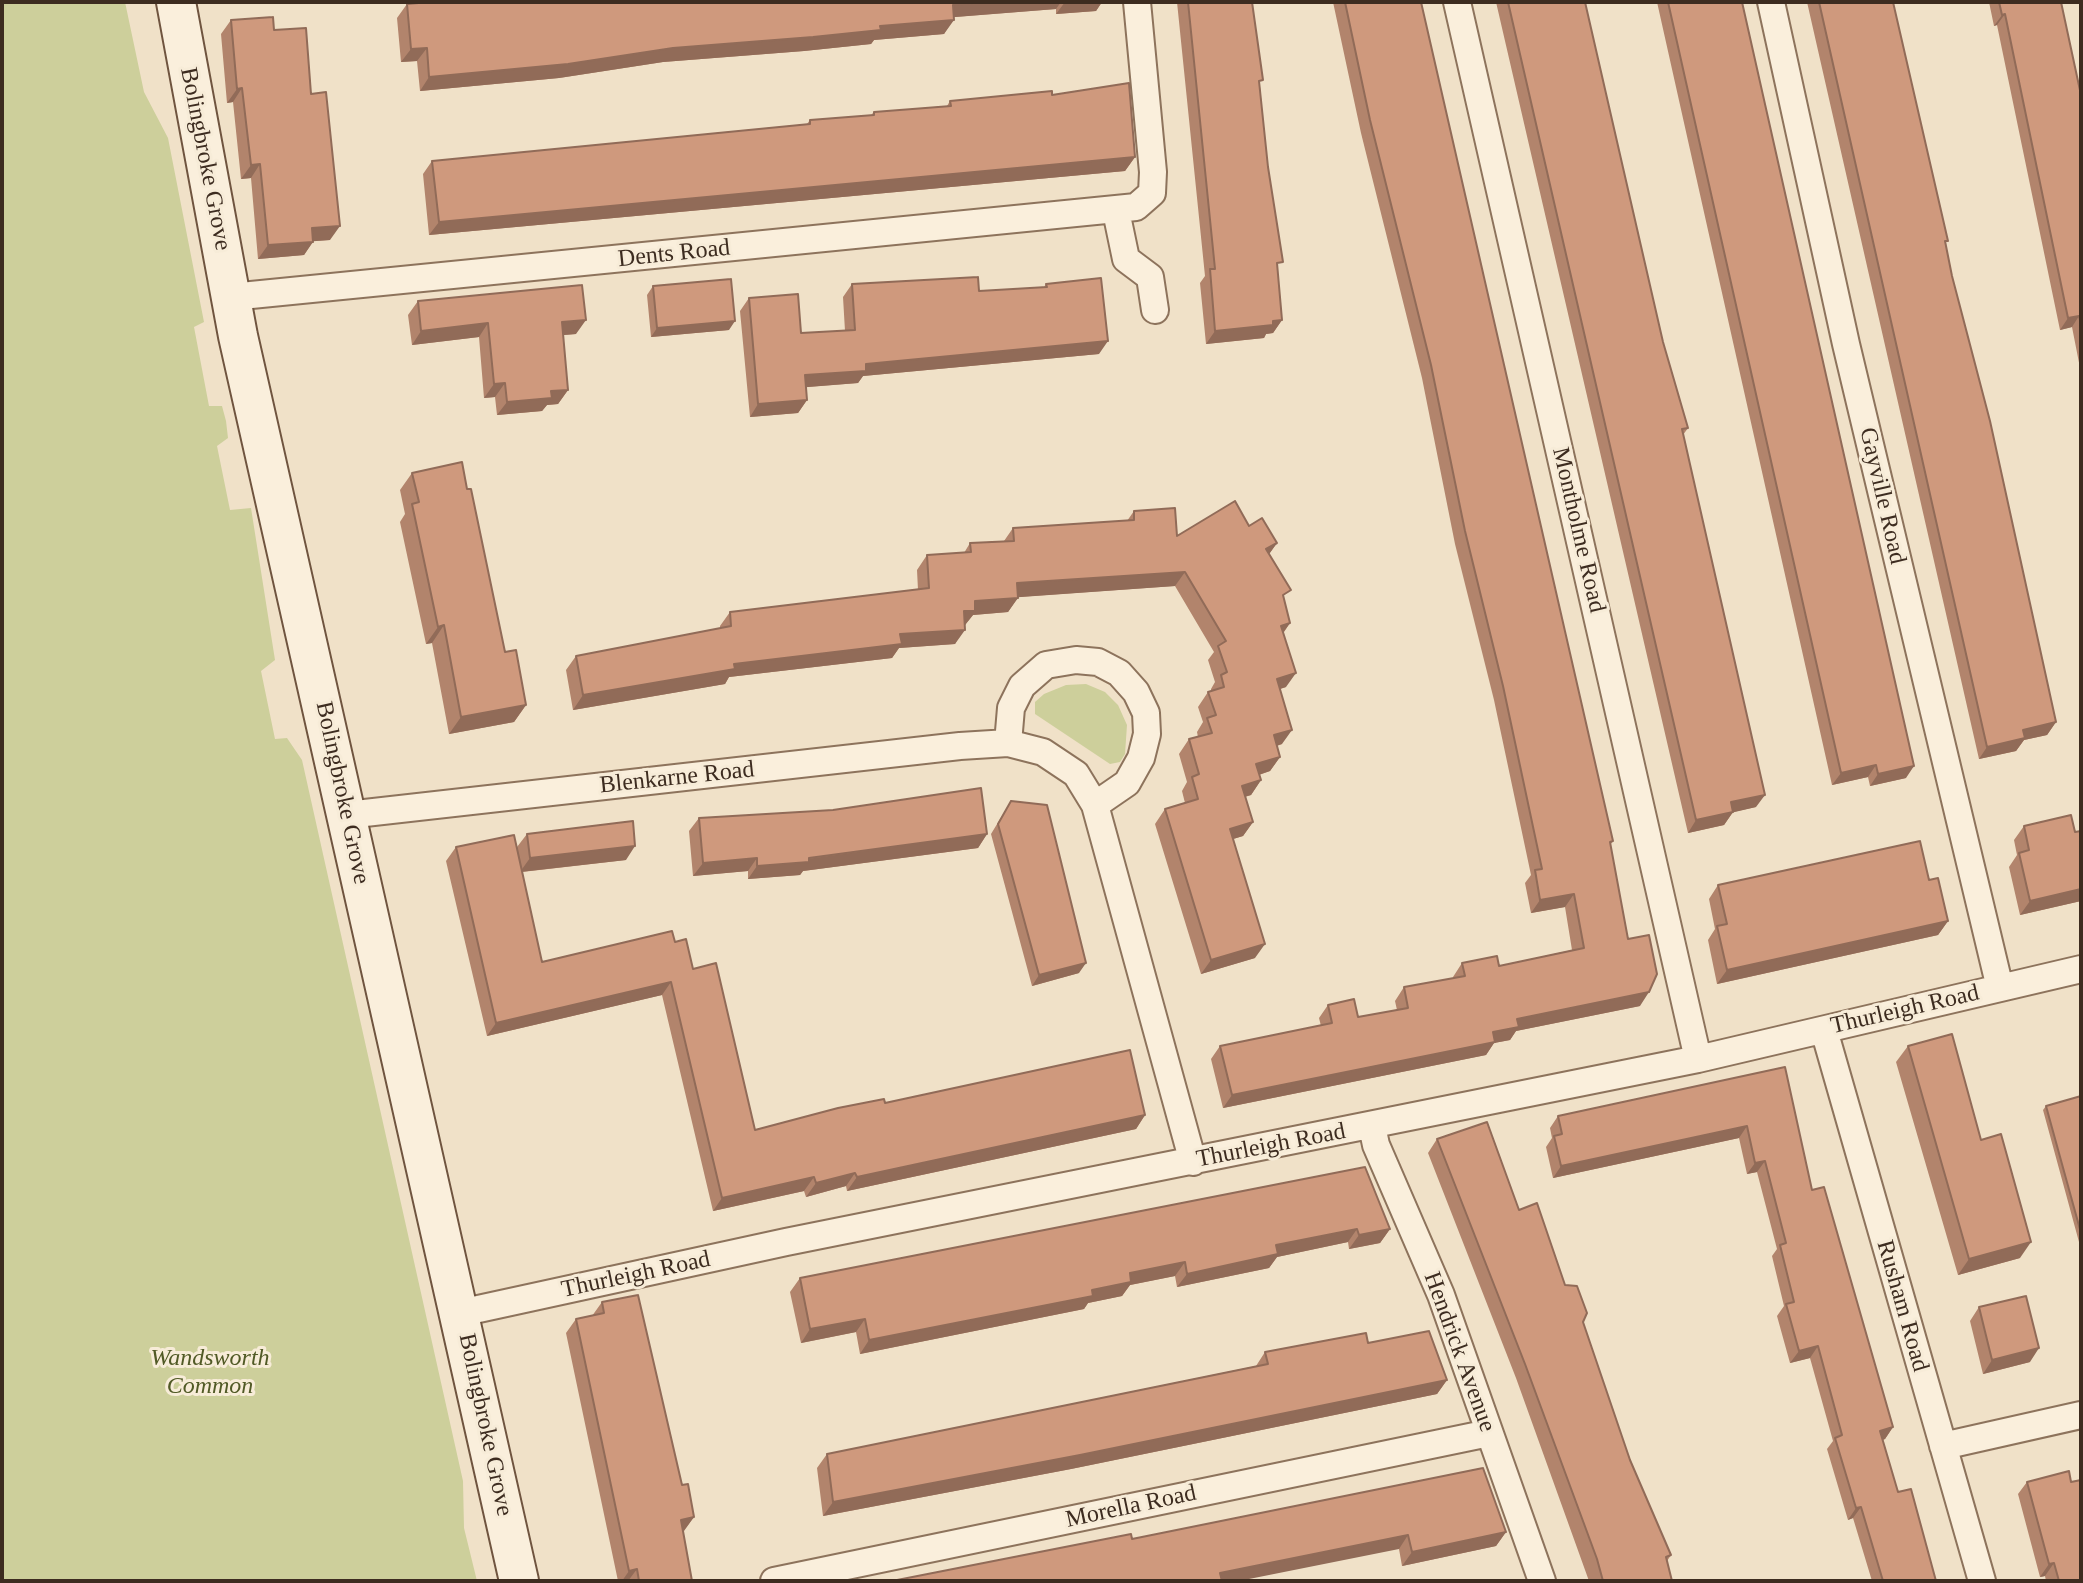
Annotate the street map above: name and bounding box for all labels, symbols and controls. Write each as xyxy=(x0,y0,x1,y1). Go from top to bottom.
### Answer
street label: Bolingbroke Grove xyxy=(173,65,237,253)
street label: Dents Road xyxy=(616,234,732,274)
street label: Gayville Road xyxy=(1852,425,1912,567)
street label: Montholme Road xyxy=(1545,445,1611,615)
street label: Bolingbroke Grove xyxy=(309,699,375,887)
street label: Blenkarne Road xyxy=(598,756,756,800)
street label: Thurleigh Road xyxy=(1828,979,1982,1041)
street label: Thurleigh Road xyxy=(1194,1117,1348,1175)
street label: Rusham Road xyxy=(1870,1237,1934,1375)
street label: Thurleigh Road xyxy=(559,1245,713,1305)
street label: Hendrick Avenue xyxy=(1417,1268,1501,1436)
street label: Bolingbroke Grove xyxy=(452,1331,518,1519)
park label: Wandsworth Common xyxy=(150,1345,270,1401)
street label: Morella Road xyxy=(1063,1479,1199,1535)

